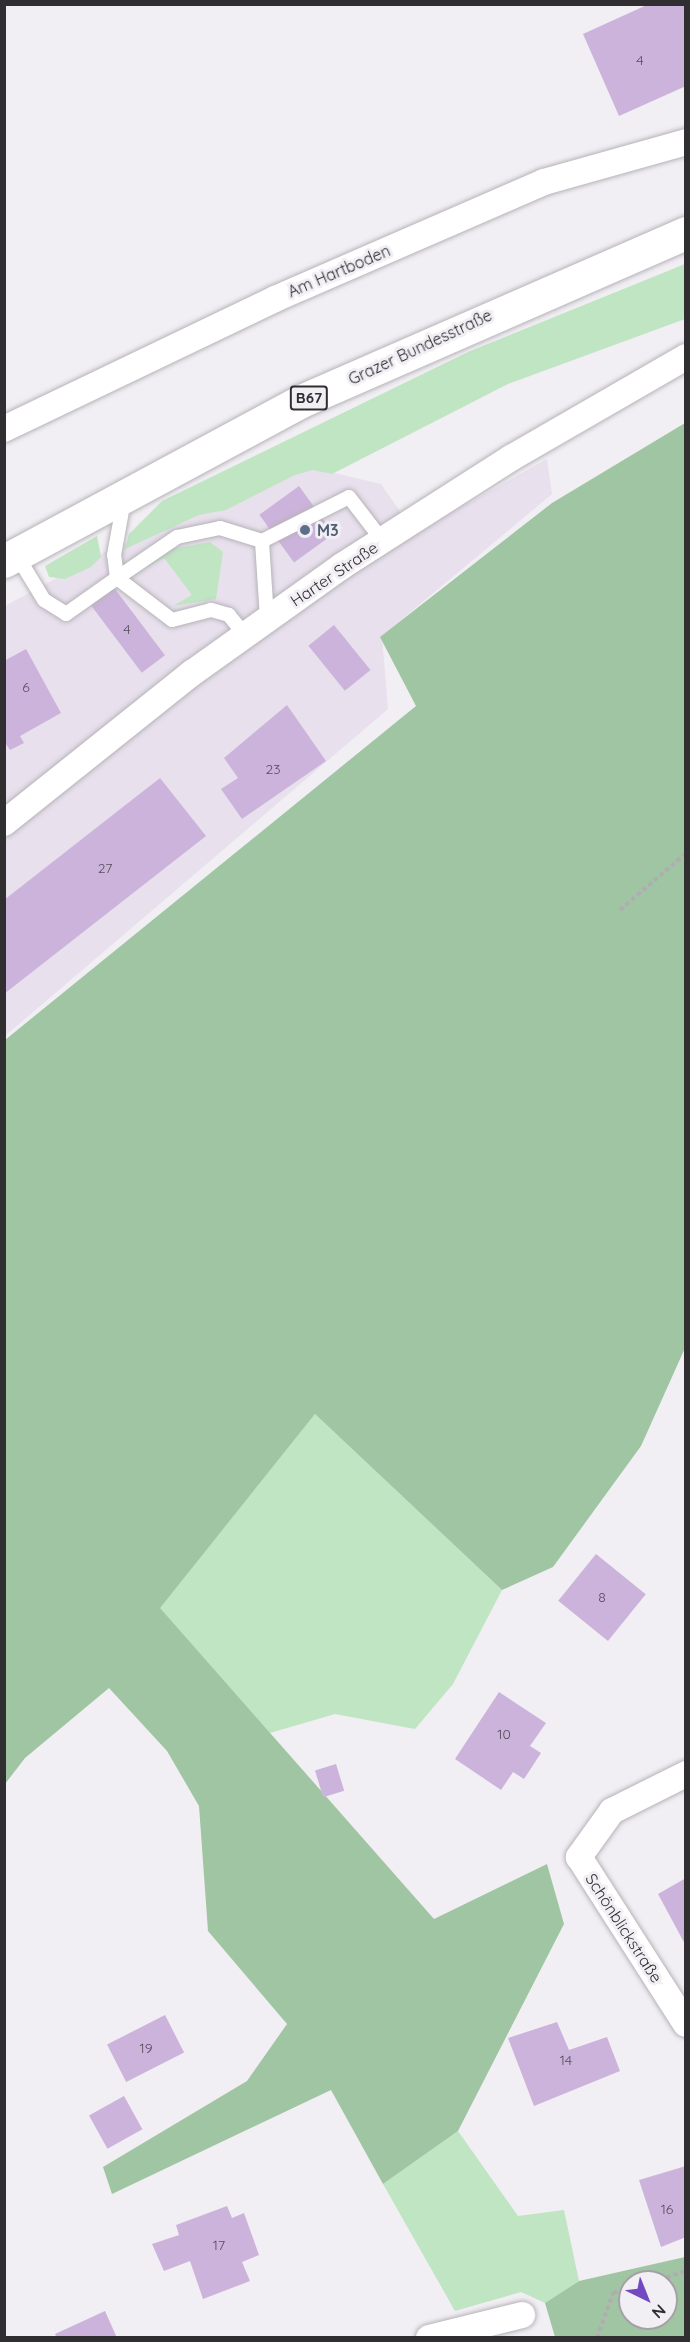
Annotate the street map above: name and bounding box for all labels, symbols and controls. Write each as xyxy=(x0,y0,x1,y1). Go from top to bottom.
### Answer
house number: 4 xyxy=(636,52,644,68)
street label: Am Hartboden xyxy=(285,241,393,301)
street label: Grazer Bundesstraße xyxy=(345,305,495,389)
road number: B67 xyxy=(290,386,328,410)
place label: M3 xyxy=(317,520,339,540)
marker: M3 xyxy=(298,523,312,537)
street label: Harter Straße xyxy=(287,538,381,610)
house number: 4 xyxy=(123,621,131,637)
house number: 6 xyxy=(22,679,30,695)
house number: 23 xyxy=(265,761,281,777)
house number: 27 xyxy=(98,860,112,876)
house number: 8 xyxy=(598,1589,606,1605)
house number: 10 xyxy=(497,1726,511,1742)
street label: Schönblickstraße xyxy=(582,1870,666,1986)
house number: 19 xyxy=(140,2040,152,2056)
house number: 14 xyxy=(560,2052,572,2068)
house number: 16 xyxy=(661,2201,673,2217)
house number: 17 xyxy=(213,2237,225,2253)
north arrow xyxy=(618,2270,678,2330)
text: N xyxy=(648,2300,670,2323)

